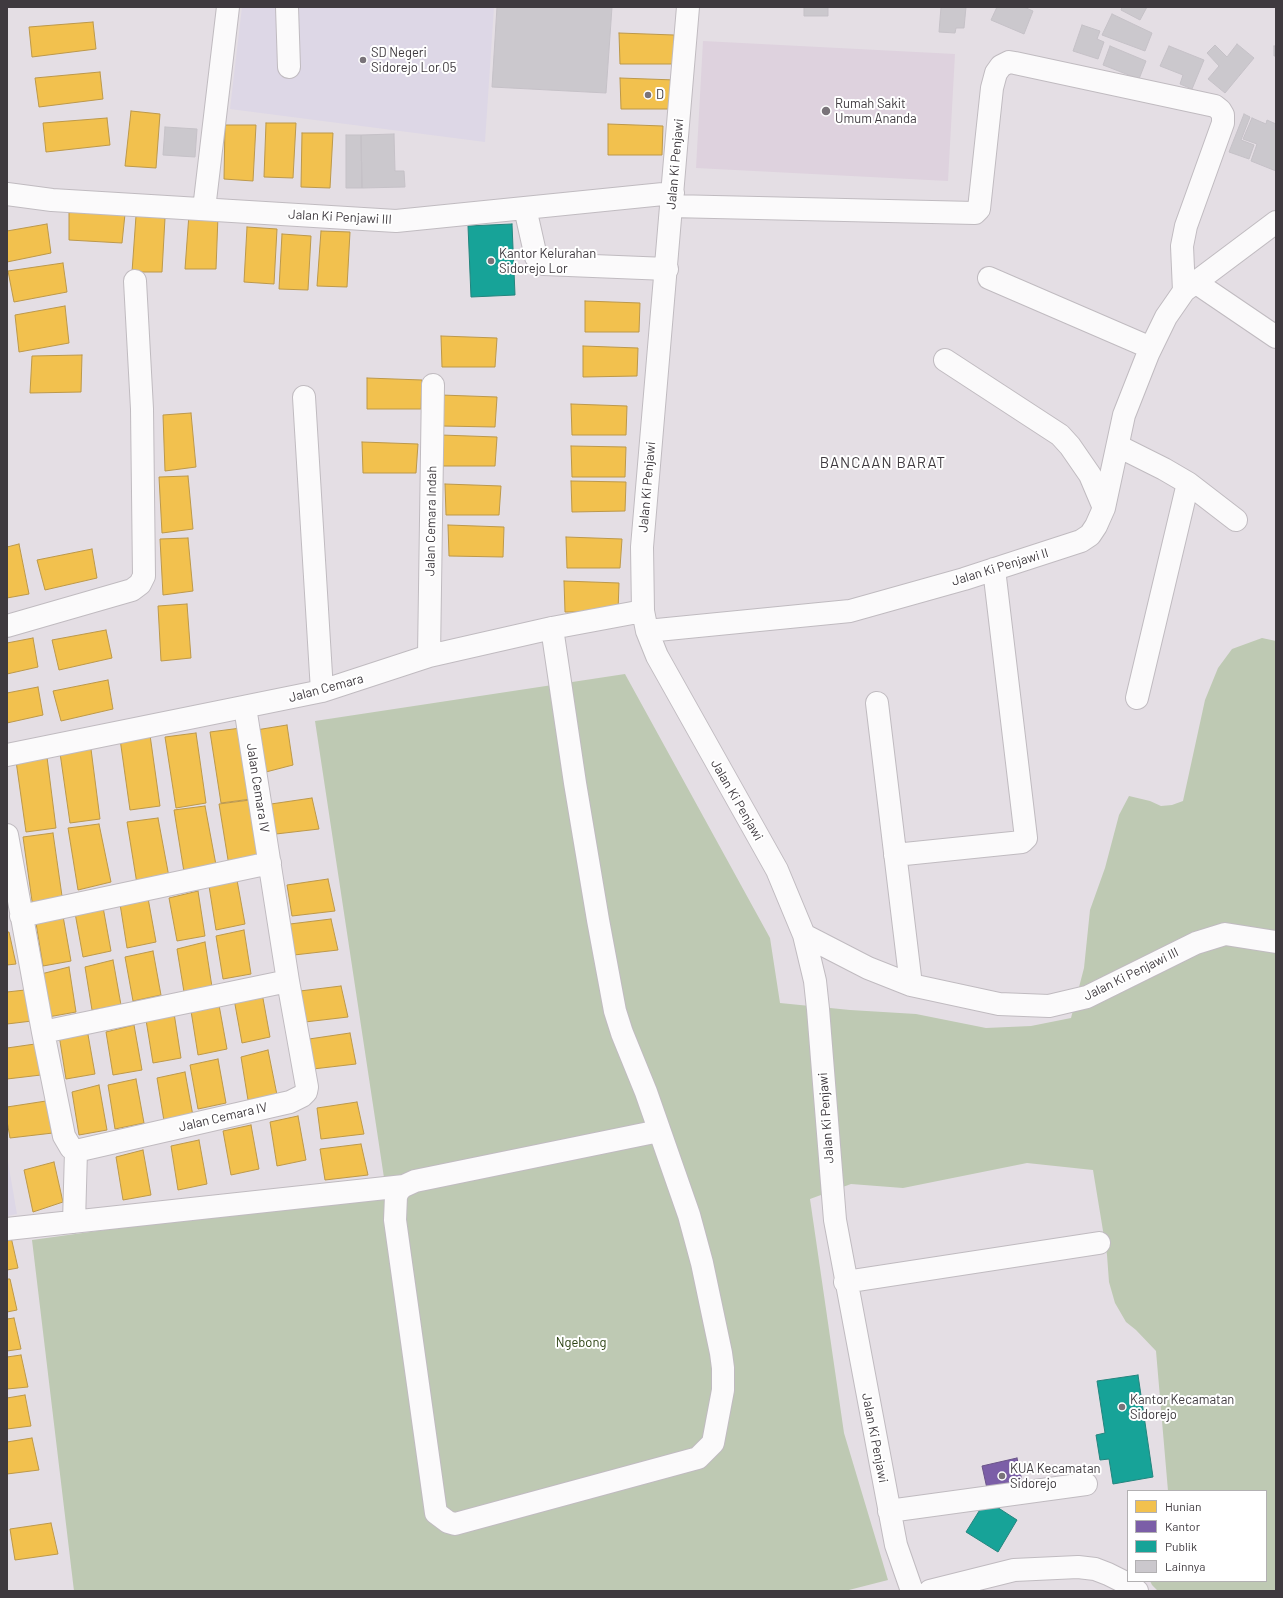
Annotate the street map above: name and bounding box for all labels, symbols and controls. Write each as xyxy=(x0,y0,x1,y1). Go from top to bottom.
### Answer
place label: SD Negeri Sidorejo Lor 05 xyxy=(371,45,456,76)
marker: SD Negeri Sidorejo Lor 05 xyxy=(358,55,368,65)
place label: D xyxy=(656,87,664,103)
marker: D xyxy=(643,90,653,100)
place label: Rumah Sakit Umum Ananda xyxy=(835,96,917,127)
marker: Rumah Sakit Umum Ananda xyxy=(820,105,832,117)
street label: Jalan Ki Penjawi xyxy=(663,118,687,210)
street label: Jalan Ki Penjawi III xyxy=(288,206,392,228)
place label: Kantor Kelurahan Sidorejo Lor xyxy=(499,246,596,277)
marker: Kantor Kelurahan Sidorejo Lor xyxy=(486,256,496,266)
street label: Jalan Ki Penjawi xyxy=(635,441,659,533)
district label: BANCAAN BARAT xyxy=(820,454,946,472)
street label: Jalan Cemara Indah xyxy=(422,466,440,576)
street label: Jalan Ki Penjawi II xyxy=(950,545,1050,589)
street label: Jalan Cemara xyxy=(287,671,365,705)
street label: Jalan Cemara IV xyxy=(243,742,273,834)
street label: Jalan Ki Penjawi xyxy=(707,757,767,843)
street label: Jalan Ki Penjawi III xyxy=(1081,944,1181,1004)
street label: Jalan Ki Penjawi xyxy=(815,1072,837,1164)
street label: Jalan Cemara IV xyxy=(177,1099,269,1135)
park label: Ngebong xyxy=(556,1335,606,1351)
street label: Jalan Ki Penjawi xyxy=(859,1392,891,1484)
place label: Kantor Kecamatan Sidorejo xyxy=(1130,1392,1234,1423)
marker: Kantor Kecamatan Sidorejo xyxy=(1117,1402,1127,1412)
place label: KUA Kecamatan Sidorejo xyxy=(1010,1461,1101,1492)
marker: KUA Kecamatan Sidorejo xyxy=(997,1471,1007,1481)
legend xyxy=(1127,1490,1267,1582)
text: Hunian xyxy=(1165,1499,1201,1513)
text: Kantor xyxy=(1165,1519,1200,1533)
text: Publik xyxy=(1165,1539,1197,1553)
text: Lainnya xyxy=(1165,1559,1205,1573)

